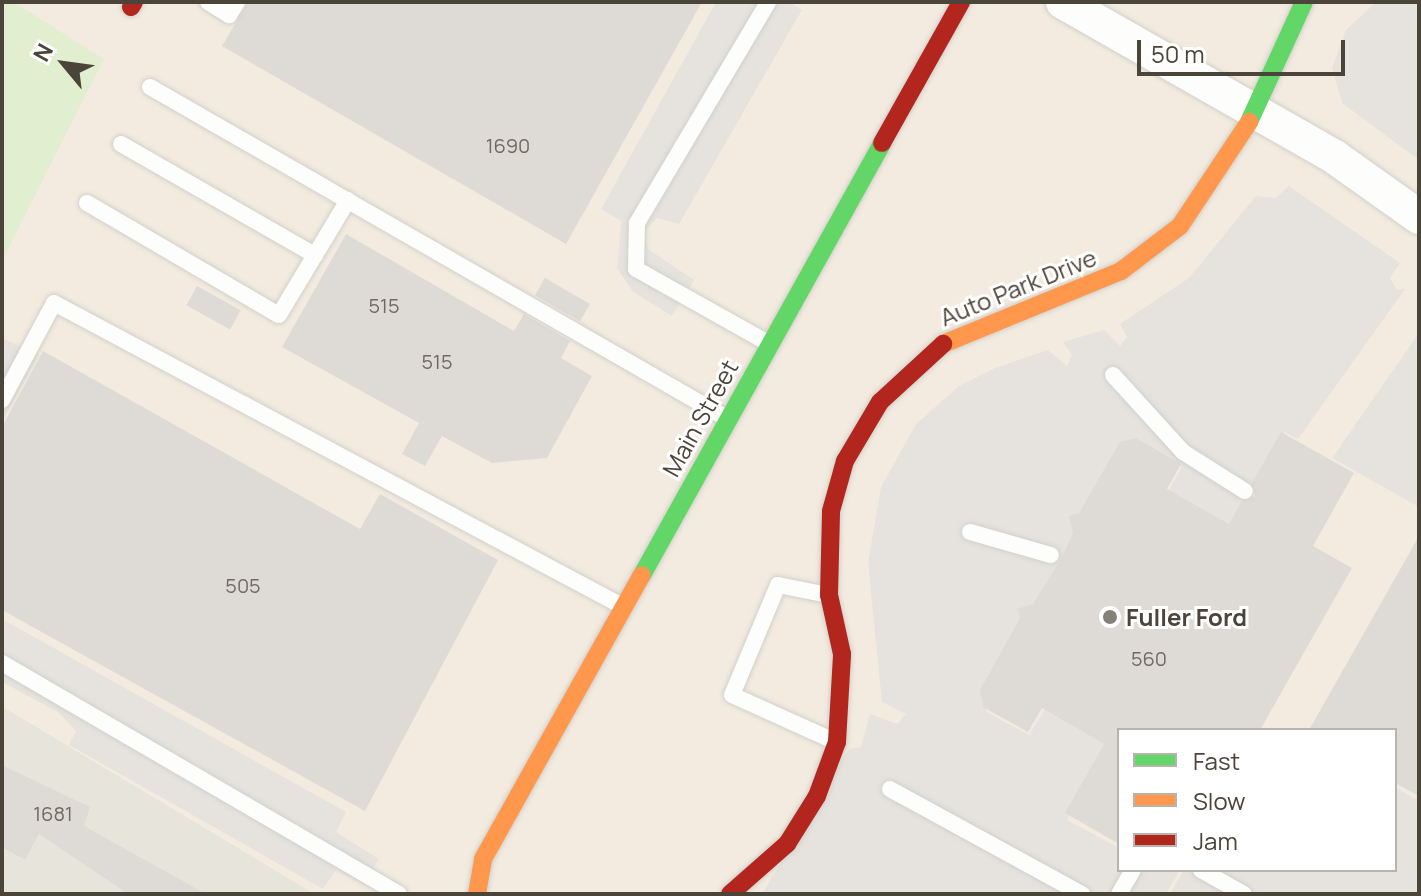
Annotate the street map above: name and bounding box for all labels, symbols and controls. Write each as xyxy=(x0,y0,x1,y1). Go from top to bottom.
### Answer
north arrow xyxy=(24,24,104,104)
scale bar xyxy=(1141,24,1349,74)
text: 50 m xyxy=(1151,37,1205,70)
text: N xyxy=(26,38,60,67)
house number: 1690 xyxy=(486,133,530,157)
street label: Auto Park Drive xyxy=(935,242,1101,332)
house number: 515 xyxy=(369,293,399,317)
house number: 515 xyxy=(422,349,452,373)
street label: Main Street xyxy=(656,355,744,481)
house number: 505 xyxy=(225,573,261,597)
place label: Fuller Ford xyxy=(1126,603,1247,631)
marker: Fuller Ford xyxy=(1101,608,1119,626)
house number: 560 xyxy=(1131,646,1167,670)
legend xyxy=(1117,728,1397,872)
text: Fast xyxy=(1193,744,1240,777)
text: Slow xyxy=(1193,784,1246,817)
house number: 1681 xyxy=(33,801,73,825)
text: Jam xyxy=(1193,824,1238,857)

